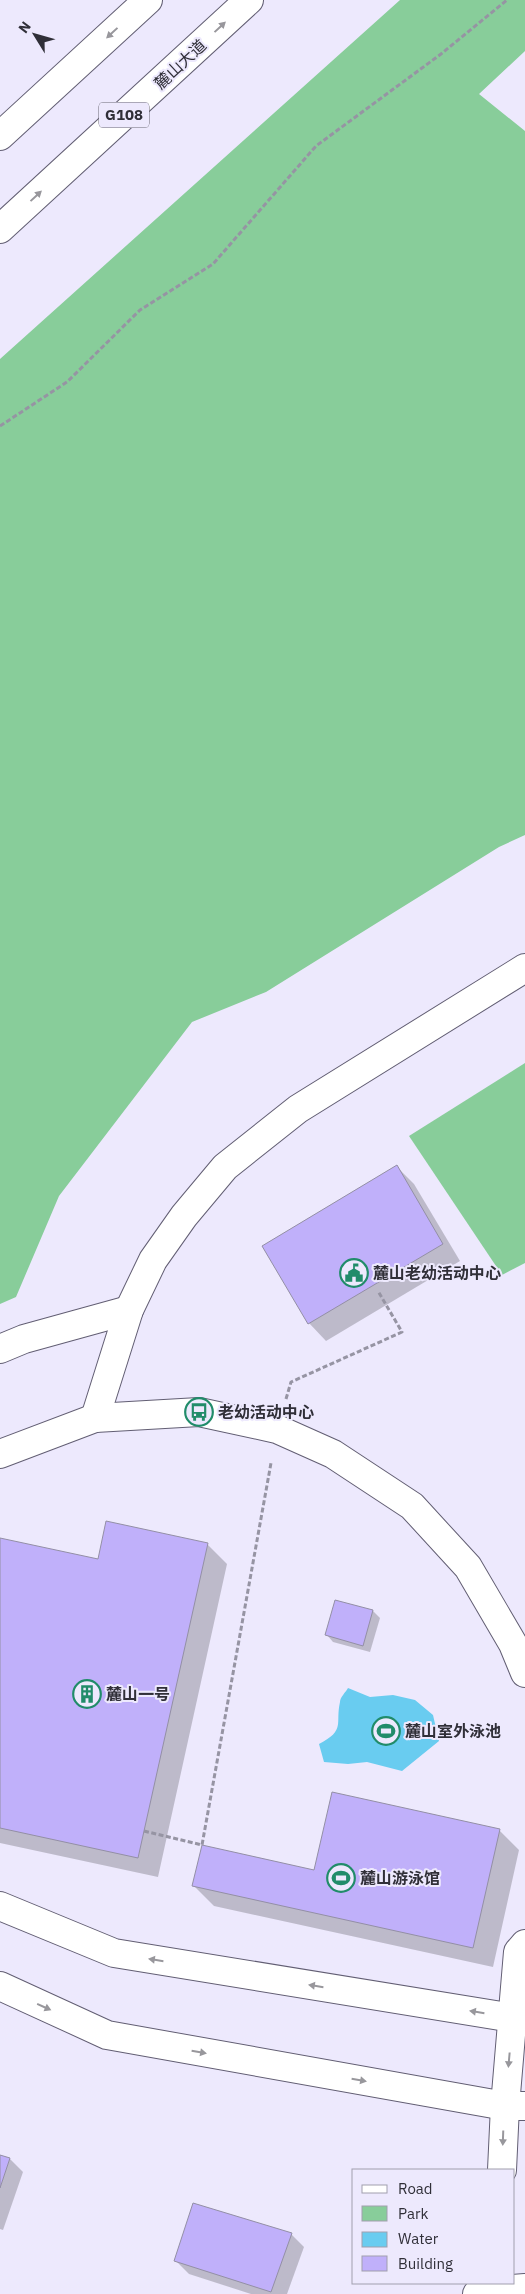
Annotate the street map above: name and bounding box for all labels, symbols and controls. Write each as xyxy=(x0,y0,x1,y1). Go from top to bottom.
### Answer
north arrow xyxy=(10,10,60,60)
text: N xyxy=(14,18,35,37)
one-way arrow xyxy=(213,21,225,33)
one-way arrow xyxy=(107,27,119,39)
street label: 麓山大道 xyxy=(150,35,210,93)
road number: G108 xyxy=(99,102,149,128)
one-way arrow xyxy=(29,190,41,202)
public building icon: 麓山老幼活动中心 xyxy=(339,1258,369,1288)
place label: 麓山老幼活动中心 xyxy=(373,1263,501,1283)
bus stop icon: 老幼活动中心 xyxy=(184,1397,214,1427)
place label: 老幼活动中心 xyxy=(218,1402,314,1422)
building icon: 麓山一号 xyxy=(72,1679,102,1709)
place label: 麓山一号 xyxy=(106,1684,170,1704)
sports icon: 麓山室外泳池 xyxy=(371,1716,401,1746)
place label: 麓山室外泳池 xyxy=(405,1721,501,1741)
sports icon: 麓山游泳馆 xyxy=(326,1863,356,1893)
place label: 麓山游泳馆 xyxy=(360,1868,440,1888)
one-way arrow xyxy=(148,1955,164,1963)
one-way arrow xyxy=(308,1982,324,1990)
one-way arrow xyxy=(37,2003,51,2011)
one-way arrow xyxy=(468,2008,484,2016)
one-way arrow xyxy=(192,2048,208,2056)
one-way arrow xyxy=(505,2052,513,2068)
one-way arrow xyxy=(352,2077,368,2085)
one-way arrow xyxy=(499,2131,507,2147)
legend xyxy=(352,2169,515,2284)
text: Road xyxy=(398,2179,433,2198)
text: Park xyxy=(398,2204,428,2223)
text: Water xyxy=(398,2229,439,2248)
text: Building xyxy=(398,2254,453,2273)

